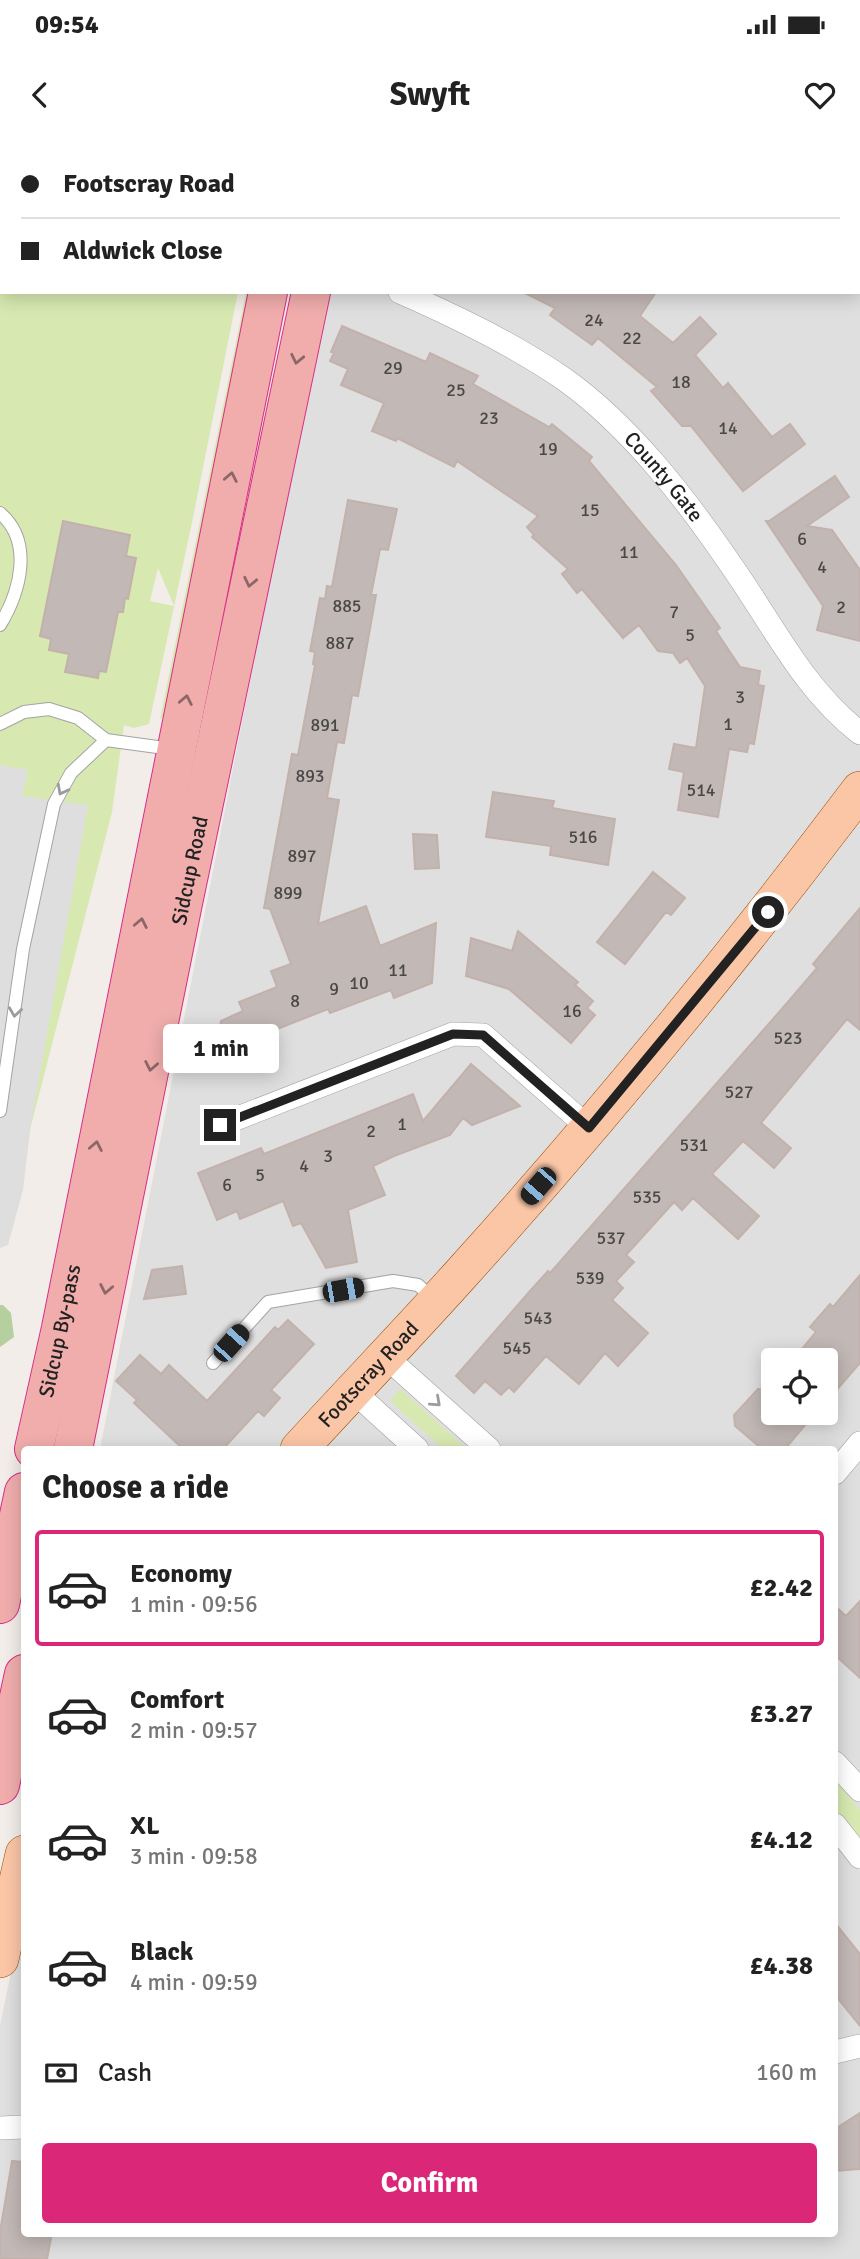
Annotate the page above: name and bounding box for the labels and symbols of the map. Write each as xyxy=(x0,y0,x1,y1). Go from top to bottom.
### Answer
house number: 24 xyxy=(584,309,604,331)
house number: 22 xyxy=(622,327,642,349)
one-way arrow xyxy=(290,353,305,365)
house number: 29 xyxy=(383,357,403,379)
house number: 18 xyxy=(671,371,691,393)
house number: 25 xyxy=(446,379,466,401)
house number: 23 xyxy=(479,407,499,429)
house number: 14 xyxy=(718,417,738,439)
street label: County Gate xyxy=(619,426,709,527)
house number: 19 xyxy=(538,438,558,460)
one-way arrow xyxy=(223,471,238,483)
house number: 15 xyxy=(580,499,600,521)
house number: 6 xyxy=(797,528,807,550)
house number: 11 xyxy=(619,541,639,563)
house number: 4 xyxy=(817,556,827,578)
one-way arrow xyxy=(244,576,259,588)
house number: 885 xyxy=(332,595,362,617)
house number: 2 xyxy=(836,596,846,618)
house number: 7 xyxy=(669,601,679,623)
house number: 5 xyxy=(685,624,695,646)
house number: 887 xyxy=(325,632,355,654)
house number: 3 xyxy=(735,686,745,708)
one-way arrow xyxy=(178,694,193,706)
house number: 1 xyxy=(723,713,733,735)
house number: 891 xyxy=(310,714,340,736)
house number: 893 xyxy=(295,765,325,787)
house number: 514 xyxy=(686,779,716,801)
one-way arrow xyxy=(56,783,70,795)
street label: Sidcup Road xyxy=(166,814,214,927)
house number: 516 xyxy=(568,826,598,848)
house number: 897 xyxy=(287,845,317,867)
house number: 899 xyxy=(273,882,303,904)
route start xyxy=(752,896,784,928)
one-way arrow xyxy=(133,917,148,929)
house number: 11 xyxy=(388,959,408,981)
house number: 10 xyxy=(349,972,369,994)
house number: 9 xyxy=(329,978,339,1000)
house number: 8 xyxy=(290,990,300,1012)
house number: 16 xyxy=(562,1000,582,1022)
one-way arrow xyxy=(8,1006,23,1018)
callout: 1 min xyxy=(162,1024,278,1072)
house number: 523 xyxy=(773,1027,803,1049)
one-way arrow xyxy=(144,1060,159,1072)
house number: 527 xyxy=(724,1081,754,1103)
route end xyxy=(204,1109,236,1141)
house number: 1 xyxy=(397,1113,407,1135)
house number: 2 xyxy=(366,1120,376,1142)
house number: 531 xyxy=(679,1134,709,1156)
one-way arrow xyxy=(88,1140,103,1152)
house number: 3 xyxy=(323,1145,333,1167)
house number: 4 xyxy=(299,1155,309,1177)
car xyxy=(517,1163,560,1209)
house number: 5 xyxy=(255,1164,265,1186)
house number: 6 xyxy=(222,1174,232,1196)
house number: 535 xyxy=(632,1186,662,1208)
house number: 537 xyxy=(596,1227,626,1249)
street label: Sidcup By-pass xyxy=(33,1262,86,1400)
house number: 539 xyxy=(575,1267,605,1289)
car xyxy=(321,1276,366,1304)
one-way arrow xyxy=(99,1283,114,1295)
house number: 543 xyxy=(523,1307,553,1329)
street label: Footscray Road xyxy=(313,1316,424,1433)
car xyxy=(210,1320,253,1366)
house number: 545 xyxy=(502,1337,532,1359)
one-way arrow xyxy=(428,1394,441,1406)

